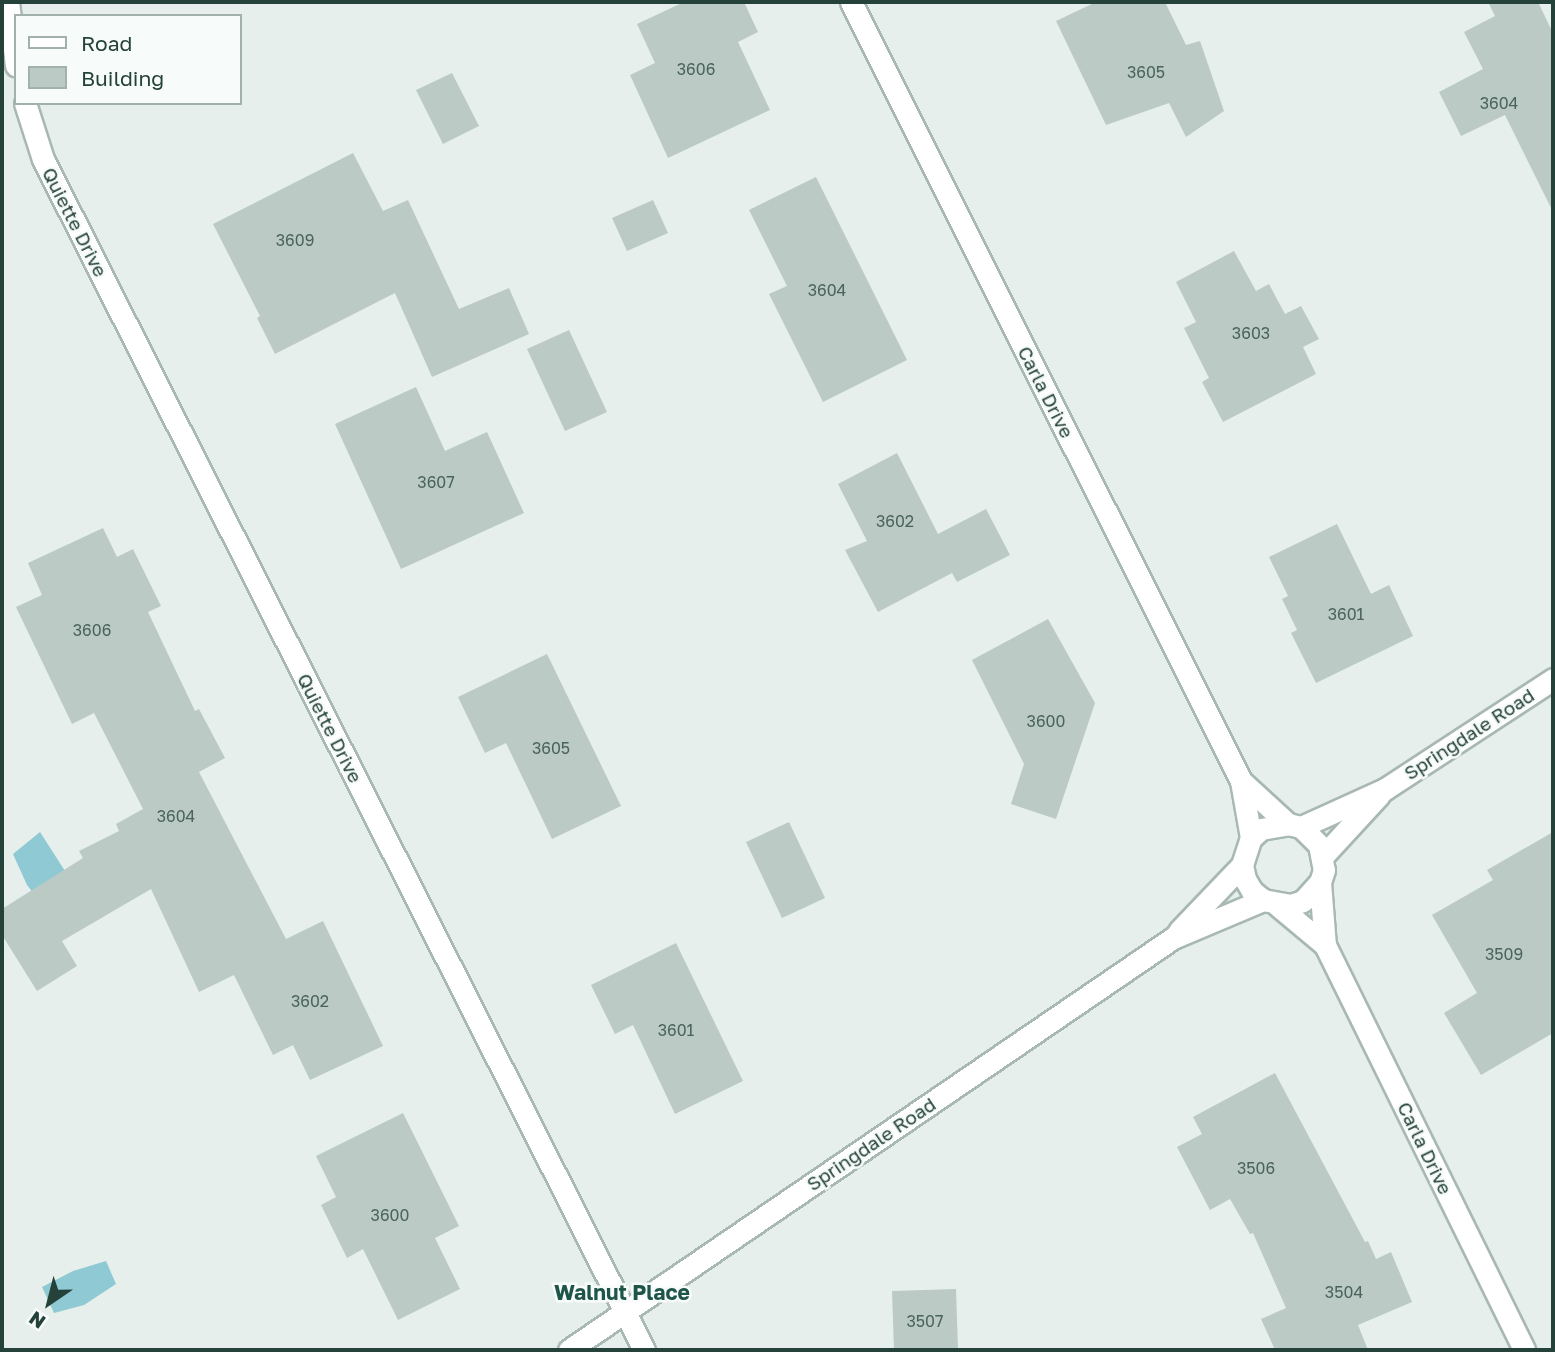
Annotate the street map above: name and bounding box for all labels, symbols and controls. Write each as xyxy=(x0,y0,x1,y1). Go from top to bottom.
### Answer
legend xyxy=(14,14,242,105)
text: Road xyxy=(81,30,132,56)
house number: 3606 xyxy=(677,59,715,79)
house number: 3605 xyxy=(1127,62,1165,82)
text: Building xyxy=(81,65,164,91)
house number: 3604 xyxy=(1480,93,1518,113)
street label: Quiette Drive xyxy=(38,164,112,280)
house number: 3609 xyxy=(276,230,314,250)
house number: 3604 xyxy=(808,280,846,300)
house number: 3603 xyxy=(1232,323,1270,343)
street label: Carla Drive xyxy=(1013,342,1079,442)
house number: 3607 xyxy=(417,472,455,492)
house number: 3602 xyxy=(876,511,914,531)
house number: 3601 xyxy=(1328,604,1364,624)
house number: 3606 xyxy=(73,620,111,640)
street label: Quiette Drive xyxy=(293,670,367,786)
street label: Springdale Road xyxy=(1400,683,1538,785)
house number: 3600 xyxy=(1027,711,1065,731)
house number: 3605 xyxy=(532,738,570,758)
house number: 3604 xyxy=(157,806,195,826)
house number: 3509 xyxy=(1485,944,1523,964)
house number: 3602 xyxy=(291,991,329,1011)
house number: 3601 xyxy=(658,1020,694,1040)
street label: Springdale Road xyxy=(802,1093,940,1195)
street label: Carla Drive xyxy=(1393,1098,1457,1198)
house number: 3506 xyxy=(1237,1158,1275,1178)
house number: 3600 xyxy=(371,1205,409,1225)
north arrow xyxy=(14,1268,84,1338)
district label: Walnut Place xyxy=(554,1279,690,1305)
house number: 3504 xyxy=(1325,1282,1363,1302)
text: N xyxy=(24,1307,49,1334)
house number: 3507 xyxy=(906,1311,944,1331)

